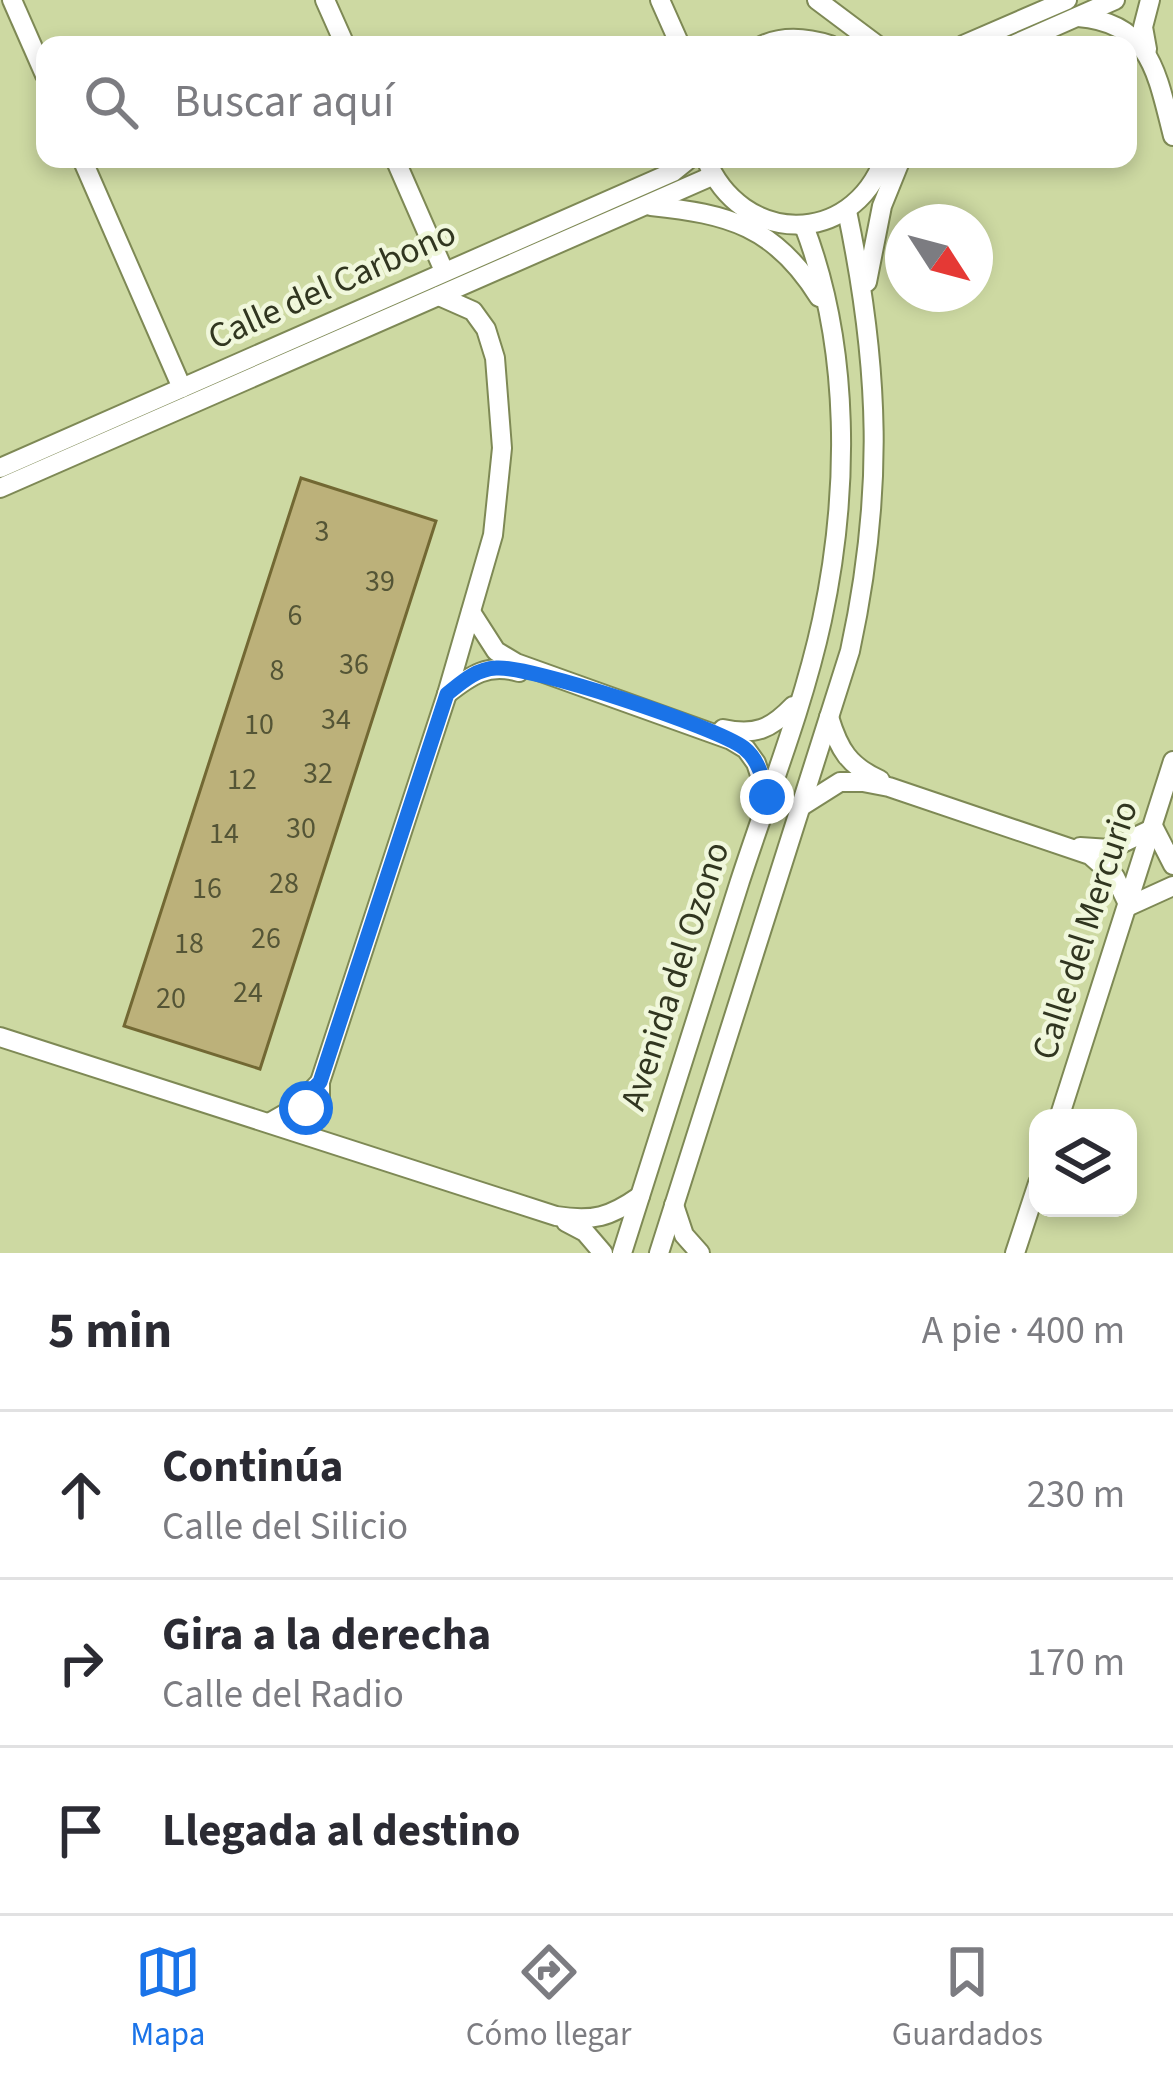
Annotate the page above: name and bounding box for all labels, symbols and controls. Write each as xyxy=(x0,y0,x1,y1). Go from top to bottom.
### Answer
search box xyxy=(36,36,1137,168)
icon: search xyxy=(78,69,144,135)
text: Buscar aquí xyxy=(174,70,394,134)
north arrow xyxy=(885,204,993,312)
street label: Calle del Carbono xyxy=(200,208,464,362)
house number: 3 xyxy=(315,510,329,553)
house number: 39 xyxy=(365,560,395,603)
house number: 6 xyxy=(288,594,302,637)
house number: 36 xyxy=(339,643,369,686)
house number: 8 xyxy=(270,649,284,692)
house number: 34 xyxy=(321,698,351,741)
house number: 10 xyxy=(244,703,274,746)
house number: 32 xyxy=(303,752,333,795)
house number: 12 xyxy=(227,758,257,801)
route end xyxy=(740,770,794,824)
street label: Calle del Mercurio xyxy=(1019,794,1151,1066)
house number: 30 xyxy=(286,807,316,850)
house number: 14 xyxy=(209,812,239,855)
street label: Avenida del Ozono xyxy=(608,835,742,1117)
house number: 28 xyxy=(269,862,299,905)
house number: 16 xyxy=(192,867,222,910)
house number: 26 xyxy=(251,917,281,960)
house number: 18 xyxy=(174,922,204,965)
house number: 24 xyxy=(233,971,263,1014)
house number: 20 xyxy=(156,977,186,1020)
route start xyxy=(279,1081,333,1135)
map controls xyxy=(1029,1109,1137,1217)
button: layers xyxy=(1029,1109,1137,1217)
text: 5 min xyxy=(48,1295,172,1367)
text: A pie · 400 m xyxy=(922,1303,1125,1359)
text: Continúa xyxy=(162,1435,344,1499)
icon: ahead xyxy=(48,1462,114,1528)
text: 230 m xyxy=(1027,1467,1125,1523)
text: Calle del Silicio xyxy=(162,1499,408,1555)
text: Gira a la derecha xyxy=(162,1603,491,1667)
icon: right xyxy=(48,1630,114,1696)
text: 170 m xyxy=(1027,1635,1125,1691)
text: Calle del Radio xyxy=(162,1667,404,1723)
icon: arrive xyxy=(48,1798,114,1864)
text: Llegada al destino xyxy=(162,1799,521,1863)
tab: Mapa xyxy=(130,1939,205,2058)
tab: Cómo llegar xyxy=(466,1939,631,2058)
tab: Guardados xyxy=(892,1939,1043,2058)

